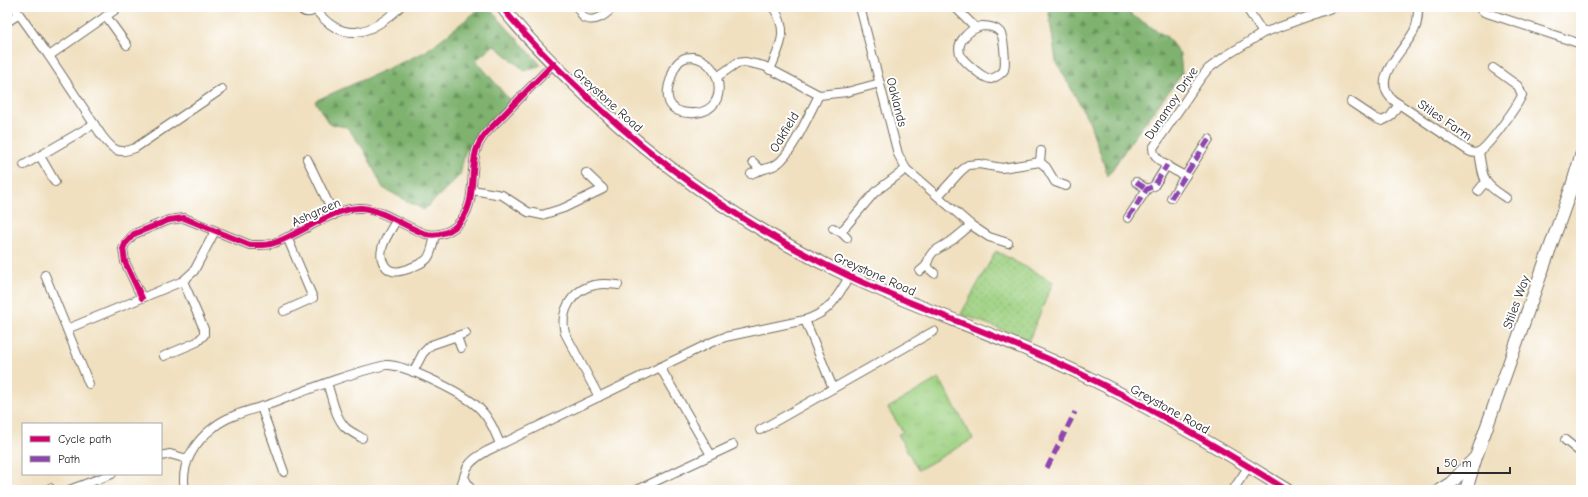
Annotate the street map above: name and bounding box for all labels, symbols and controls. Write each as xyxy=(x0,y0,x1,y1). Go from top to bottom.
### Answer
street label: Dunamoy Drive xyxy=(1141,63,1201,142)
street label: Greystone Road xyxy=(570,65,646,135)
street label: Oaklands xyxy=(884,76,910,128)
street label: Stiles Farm xyxy=(1415,96,1475,144)
street label: Oakfield xyxy=(766,109,802,155)
street label: Ashgreen xyxy=(289,195,343,229)
street label: Greystone Road xyxy=(832,249,918,299)
street label: Stiles Way xyxy=(1499,273,1533,331)
street label: Greystone Road xyxy=(1128,381,1212,437)
legend xyxy=(22,423,162,475)
text: Cycle path xyxy=(58,432,111,446)
scale bar xyxy=(1438,449,1510,475)
text: Path xyxy=(58,452,80,466)
text: 50 m xyxy=(1444,456,1472,470)

